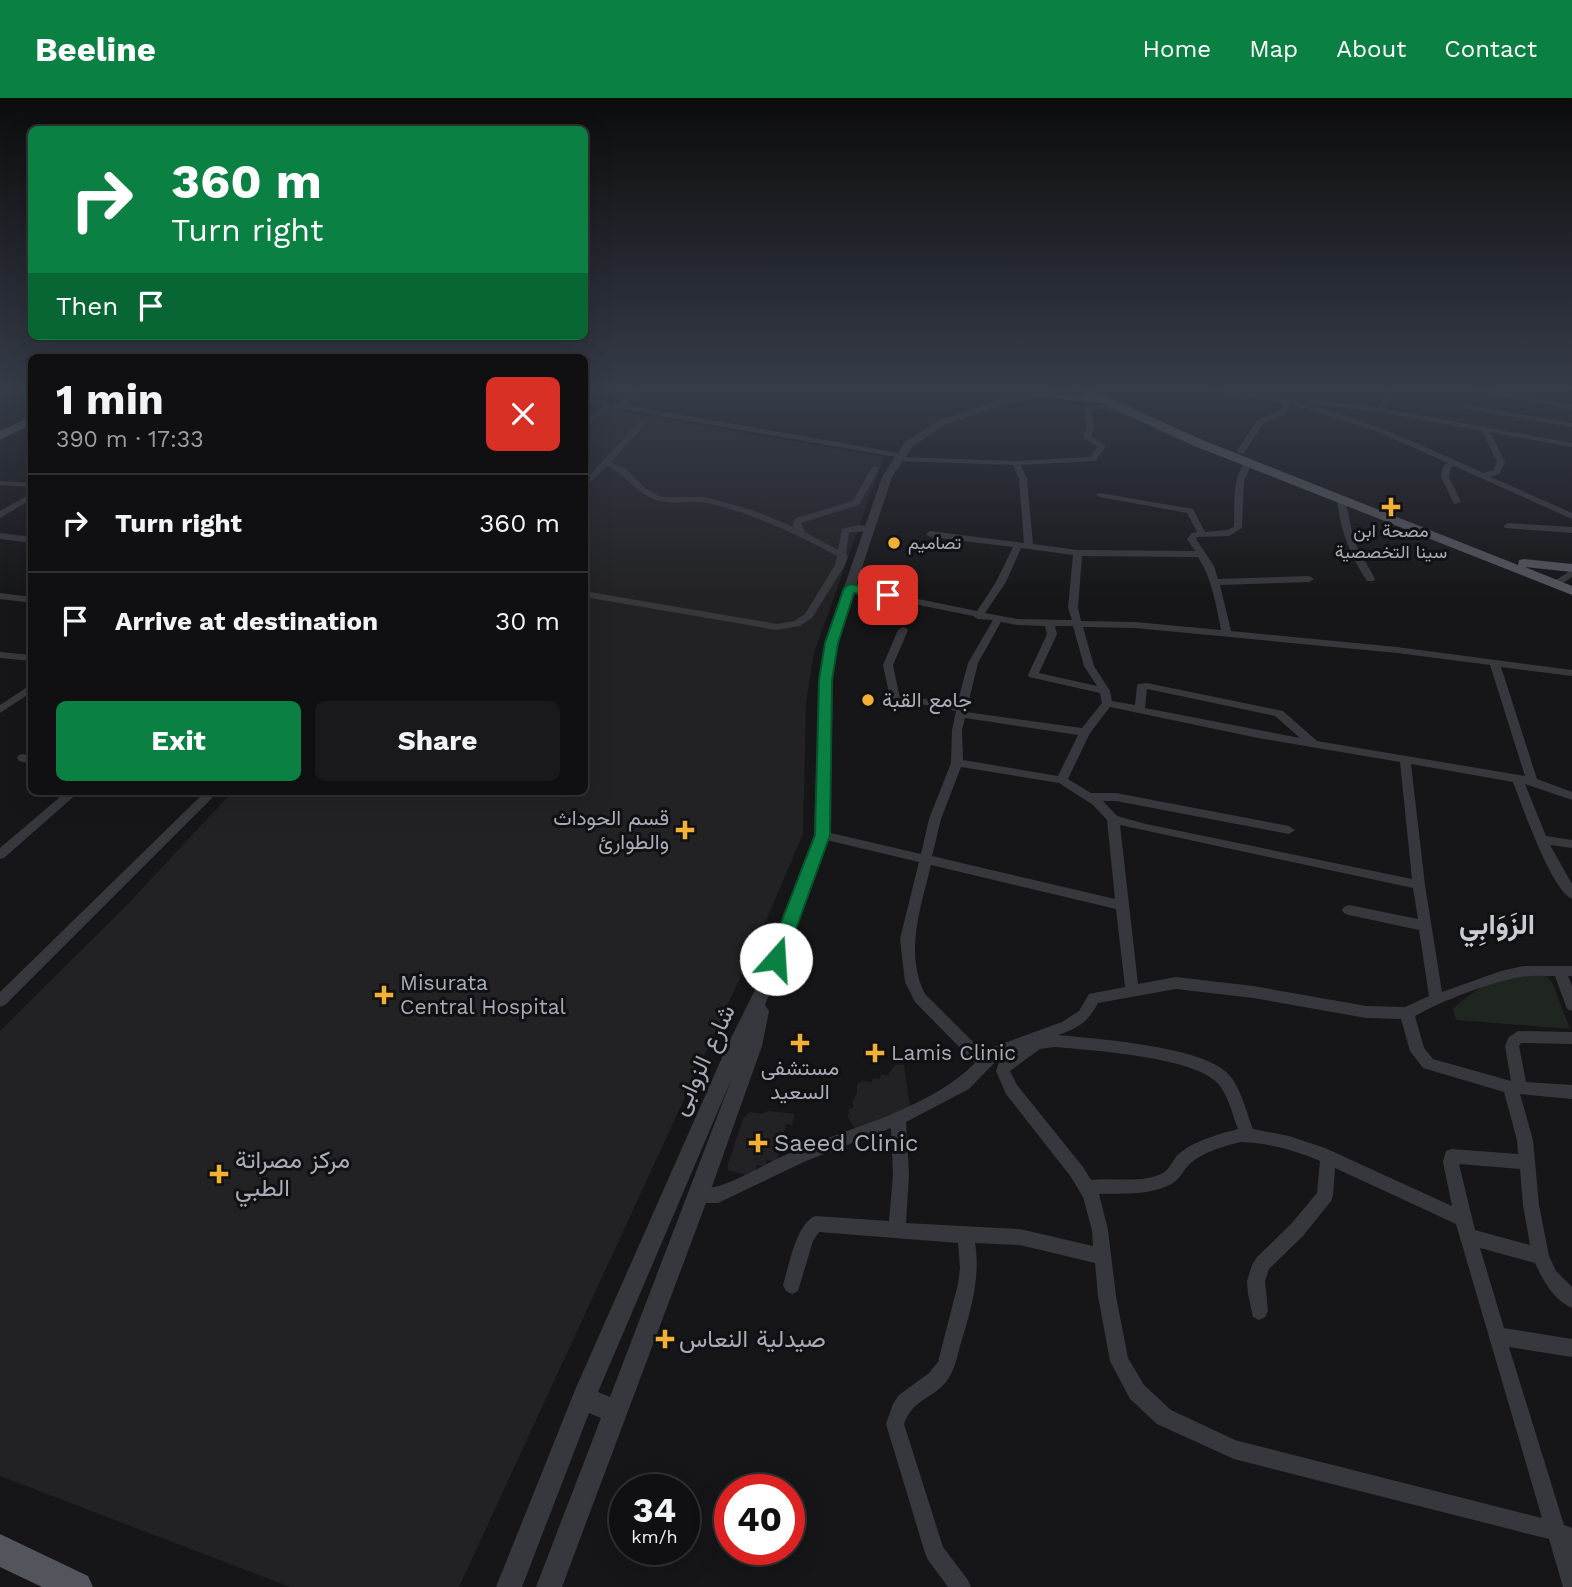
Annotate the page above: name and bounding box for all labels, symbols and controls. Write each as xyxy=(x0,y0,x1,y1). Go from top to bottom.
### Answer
text: Beeline xyxy=(35,30,156,69)
text: Home xyxy=(1143,35,1211,63)
text: Map xyxy=(1249,35,1298,63)
text: About xyxy=(1336,35,1406,63)
text: Contact xyxy=(1444,35,1537,63)
text: 360 m xyxy=(171,152,322,210)
icon: right xyxy=(56,154,147,245)
text: Turn right xyxy=(171,211,323,249)
icon: arrive xyxy=(132,287,170,325)
text: Then xyxy=(56,291,118,321)
text: 1 min xyxy=(56,375,164,424)
button: close xyxy=(486,377,560,451)
text: 390 m · 17:33 xyxy=(56,426,204,453)
marker: مصحة ابن سينا التخصصية xyxy=(1381,497,1401,517)
icon: right xyxy=(56,504,94,542)
text: Turn right xyxy=(115,508,242,538)
text: 360 m xyxy=(479,508,560,538)
place label: مصحة ابن سينا التخصصية xyxy=(1335,520,1447,562)
place label: تصاميم xyxy=(908,532,961,555)
marker: تصاميم xyxy=(886,535,902,551)
pin xyxy=(858,565,918,625)
icon: arrive xyxy=(869,576,907,614)
icon: arrive xyxy=(56,602,94,640)
text: Arrive at destination xyxy=(115,606,378,636)
text: 30 m xyxy=(495,606,560,636)
place label: جامع القبة xyxy=(882,687,972,714)
marker: جامع القبة xyxy=(860,692,876,708)
button: Exit xyxy=(56,701,301,781)
button: Share xyxy=(315,701,560,781)
place label: قسم الحوداث والطوارئ xyxy=(553,805,669,855)
marker: قسم الحوداث والطوارئ xyxy=(675,820,695,840)
district label: الزَوَابِي xyxy=(1459,908,1535,948)
position arrow xyxy=(739,922,813,996)
place label: Misurata Central Hospital xyxy=(400,970,567,1019)
marker: Misurata Central Hospital xyxy=(374,985,394,1005)
street label: شارع الزوابى xyxy=(665,1000,743,1121)
marker: مستشفى السعيد xyxy=(790,1033,810,1053)
place label: Lamis Clinic xyxy=(891,1040,1016,1065)
marker: Lamis Clinic xyxy=(865,1043,885,1063)
place label: مستشفى السعيد xyxy=(761,1055,839,1104)
place label: Saeed Clinic xyxy=(774,1129,919,1157)
marker: Saeed Clinic xyxy=(748,1133,768,1153)
place label: مركز مصراتة الطبي xyxy=(235,1146,350,1207)
marker: مركز مصراتة الطبي xyxy=(209,1164,229,1184)
place label: صيدلية النعاس xyxy=(679,1325,826,1353)
marker: صيدلية النعاس xyxy=(657,1331,673,1347)
speed limit sign: 40 xyxy=(714,1474,805,1565)
text: 34 xyxy=(633,1489,676,1531)
text: km/h xyxy=(631,1526,678,1547)

